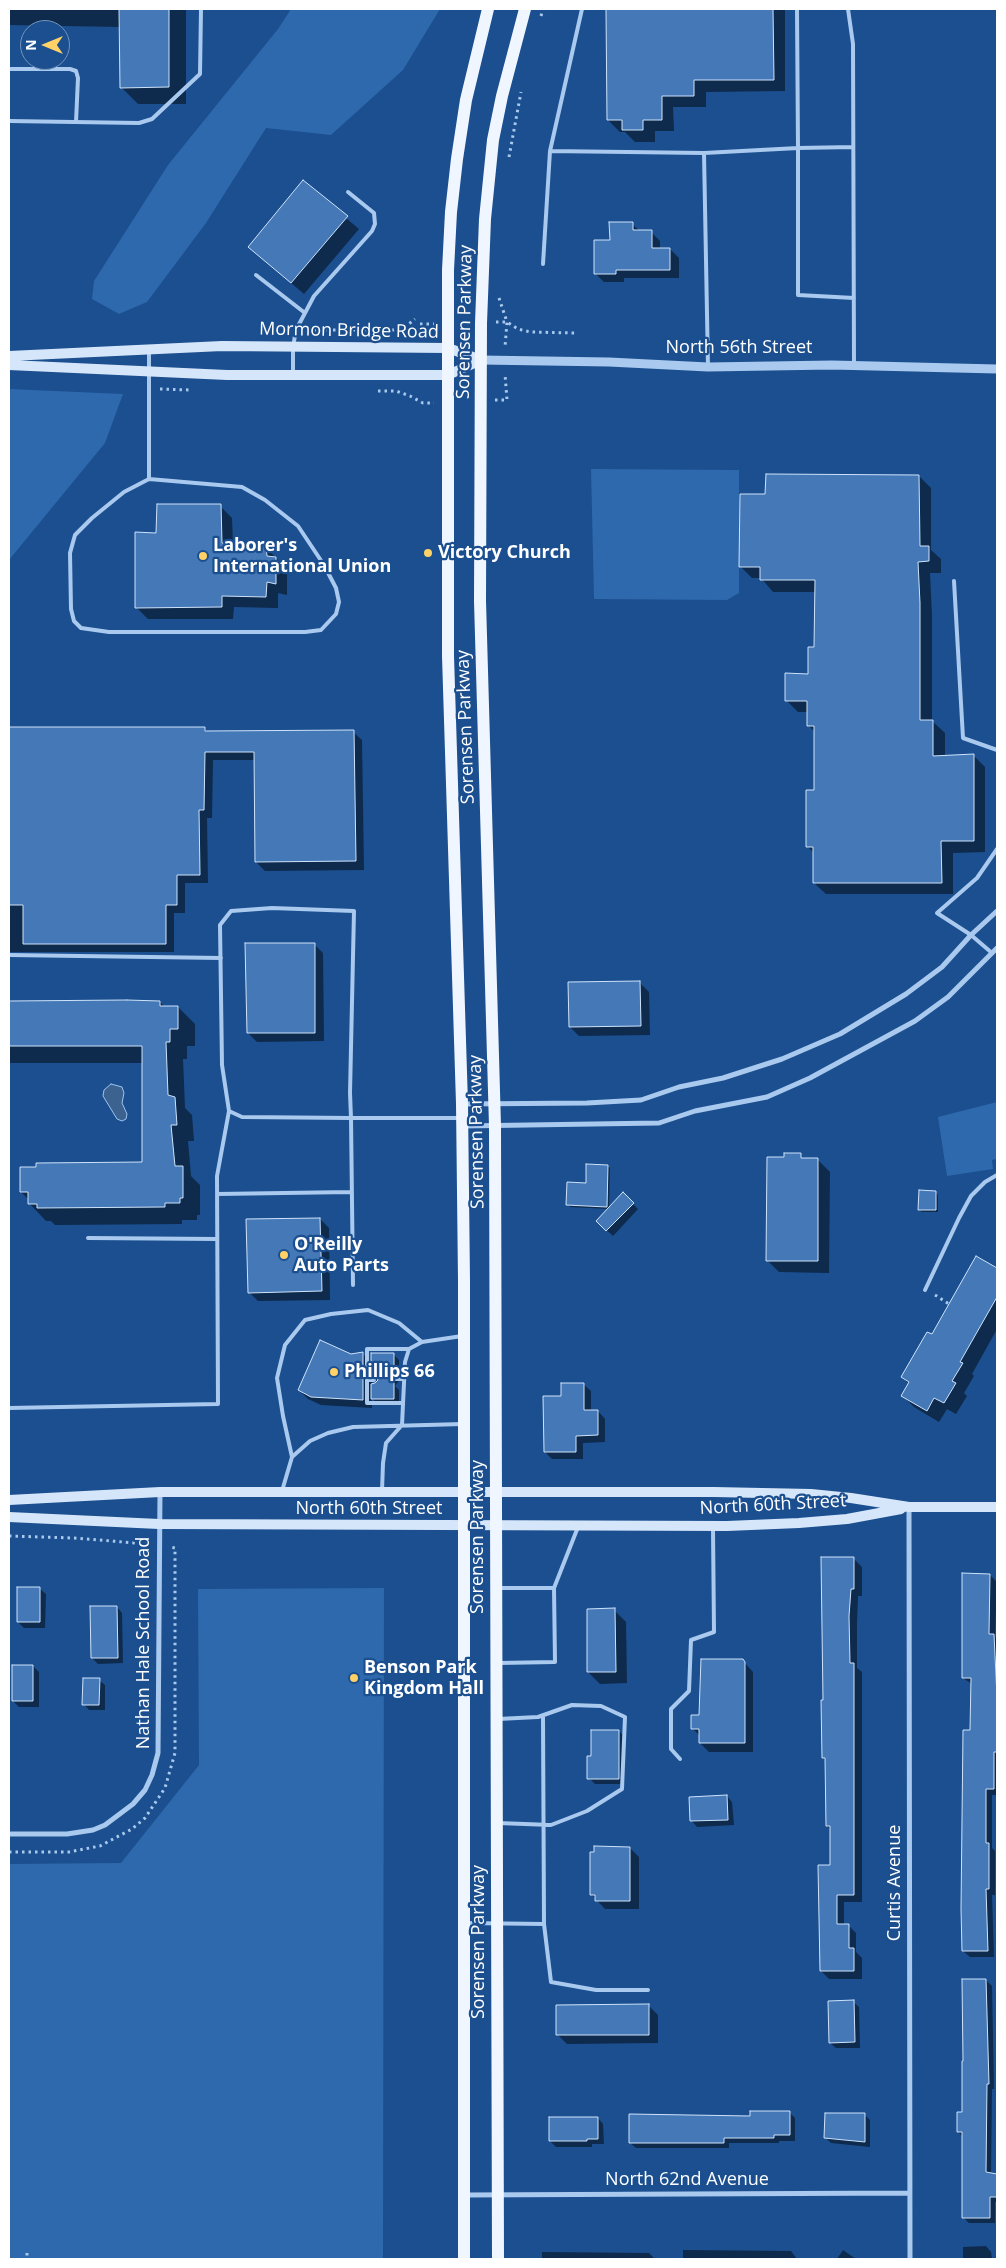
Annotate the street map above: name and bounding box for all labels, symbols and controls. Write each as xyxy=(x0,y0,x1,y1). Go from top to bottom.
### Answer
north arrow xyxy=(20,20,70,70)
text: N xyxy=(21,39,40,51)
street label: Sorensen Parkway xyxy=(453,245,477,399)
street label: Mormon Bridge Road xyxy=(259,319,439,343)
street label: North 56th Street xyxy=(666,337,812,359)
place label: Laborer's International Union xyxy=(213,535,391,578)
place label: Victory Church xyxy=(438,542,571,564)
marker: Victory Church xyxy=(422,547,434,559)
marker: Laborer's International Union xyxy=(197,550,209,562)
street label: Sorensen Parkway xyxy=(453,650,479,804)
street label: Sorensen Parkway xyxy=(465,1055,489,1209)
place label: O'Reilly Auto Parts xyxy=(294,1234,389,1276)
marker: O'Reilly Auto Parts xyxy=(278,1249,290,1261)
place label: Phillips 66 xyxy=(344,1361,435,1383)
marker: Phillips 66 xyxy=(328,1366,340,1378)
street label: Sorensen Parkway xyxy=(467,1460,489,1614)
street label: North 60th Street xyxy=(699,1490,847,1520)
street label: North 60th Street xyxy=(296,1498,442,1520)
street label: Nathan Hale School Road xyxy=(133,1537,155,1749)
place label: Benson Park Kingdom Hall xyxy=(364,1657,484,1700)
marker: Benson Park Kingdom Hall xyxy=(348,1672,360,1684)
street label: Curtis Avenue xyxy=(884,1825,906,1941)
street label: Sorensen Parkway xyxy=(468,1865,490,2019)
street label: North 62nd Avenue xyxy=(605,2169,769,2191)

